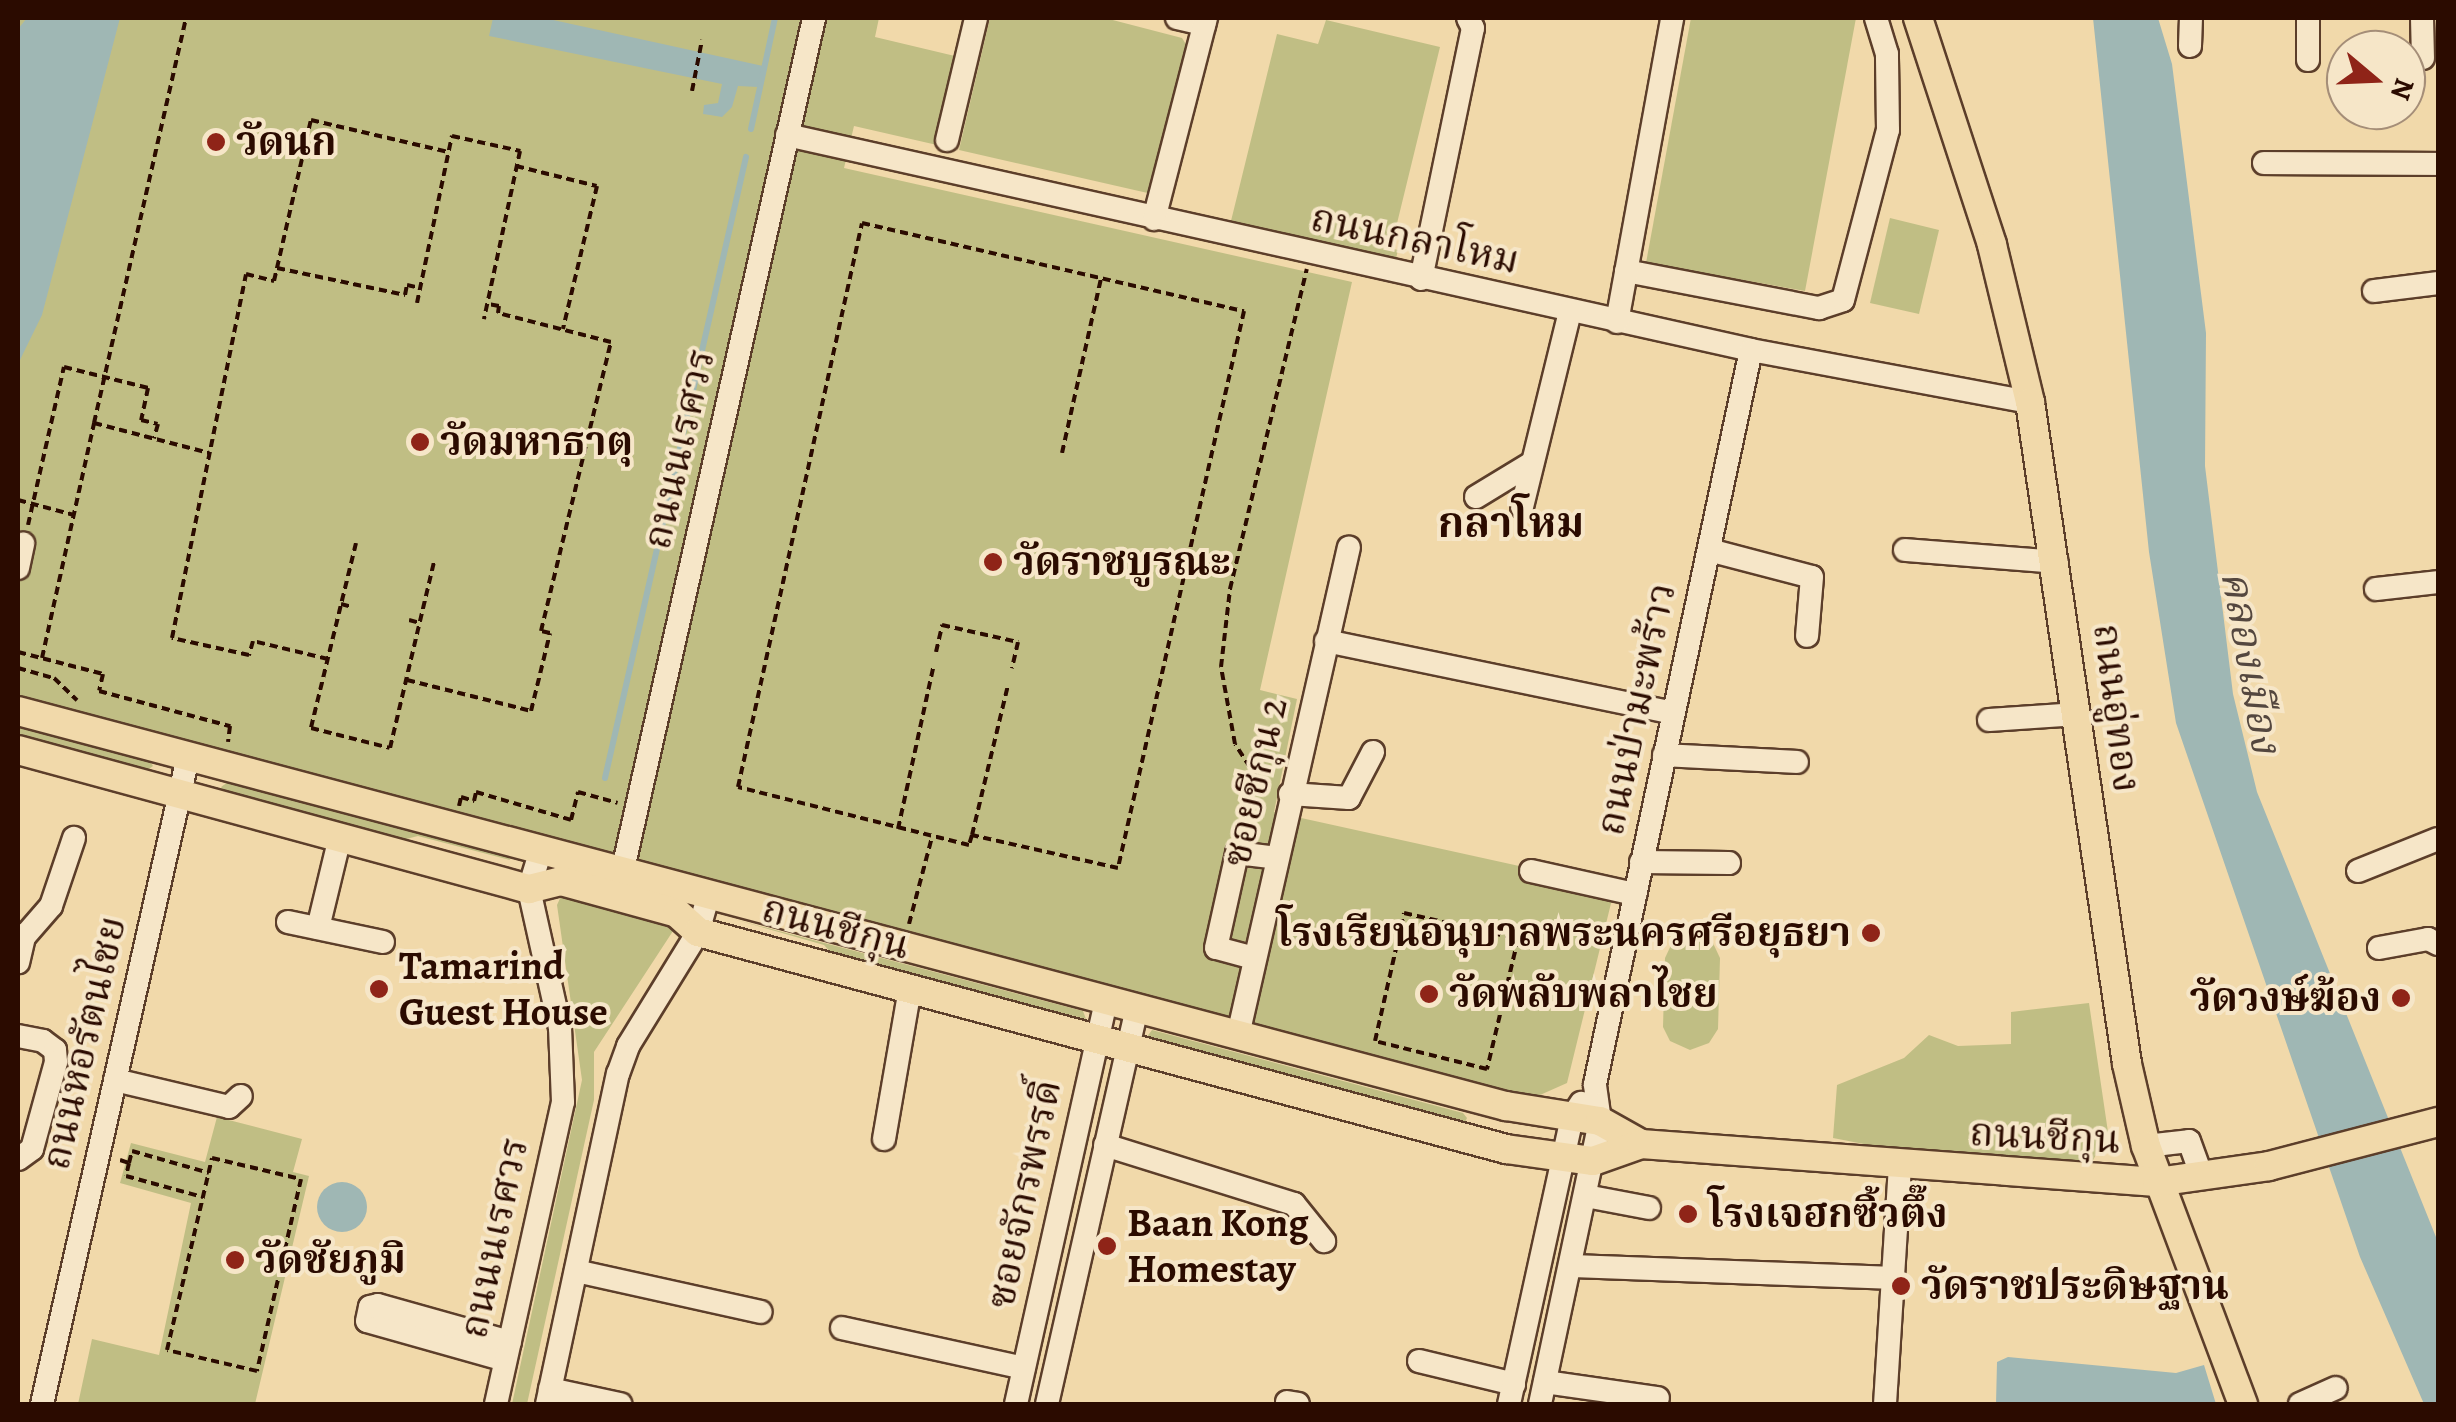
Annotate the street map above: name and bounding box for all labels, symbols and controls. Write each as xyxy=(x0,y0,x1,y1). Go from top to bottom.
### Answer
north arrow xyxy=(2326,30,2426,130)
text: N xyxy=(2381,73,2424,105)
place label: วัดนก xyxy=(236,118,336,166)
marker: วัดนก xyxy=(205,131,227,153)
street label: ถนนกลาโหม xyxy=(1306,194,1524,284)
street label: ถนนนเรศวร xyxy=(633,344,725,554)
place label: วัดมหาธาตุ xyxy=(440,418,633,466)
marker: วัดมหาธาตุ xyxy=(409,431,431,453)
district label: กลาโหม xyxy=(1438,498,1584,548)
place label: วัดราชบูรณะ xyxy=(1013,538,1231,586)
marker: วัดราชบูรณะ xyxy=(982,551,1004,573)
water label: คลองเมือง xyxy=(2210,567,2292,757)
street label: ถนนป่ามะพร้าว xyxy=(1586,578,1686,840)
street label: ถนนอู่ทอง xyxy=(2083,621,2151,795)
street label: ซอยชีกุน 2 xyxy=(1212,693,1298,871)
street label: ถนนชีกุน xyxy=(757,884,915,970)
place label: โรงเรียนอนุบาลพระนครศรีอยุธยา xyxy=(1276,909,1851,957)
street label: ถนนหอรัตนไชย xyxy=(32,912,136,1174)
marker: โรงเรียนอนุบาลพระนครศรีอยุธยา xyxy=(1860,922,1882,944)
place label: Tamarind Guest House xyxy=(399,942,608,1036)
place label: วัดพลับพลาไชย xyxy=(1449,970,1717,1018)
place label: วัดวงษ์ฆ้อง xyxy=(2189,974,2381,1022)
marker: Tamarind Guest House xyxy=(368,978,390,1000)
marker: วัดพลับพลาไชย xyxy=(1418,983,1440,1005)
marker: วัดวงษ์ฆ้อง xyxy=(2390,987,2412,1009)
street label: ซอยจักรพรรดิ์ xyxy=(976,1075,1072,1313)
street label: ถนนชีกุน xyxy=(1968,1108,2122,1164)
street label: ถนนนเรศวร xyxy=(449,1133,539,1343)
place label: โรงเจฮกซิ้วตึ๊ง xyxy=(1708,1190,1947,1238)
place label: Baan Kong Homestay xyxy=(1127,1199,1309,1293)
marker: โรงเจฮกซิ้วตึ๊ง xyxy=(1677,1203,1699,1225)
marker: Baan Kong Homestay xyxy=(1096,1235,1118,1257)
place label: วัดชัยภูมิ xyxy=(255,1236,406,1284)
marker: วัดชัยภูมิ xyxy=(224,1249,246,1271)
place label: วัดราชประดิษฐาน xyxy=(1921,1262,2229,1310)
marker: วัดราชประดิษฐาน xyxy=(1890,1275,1912,1297)

